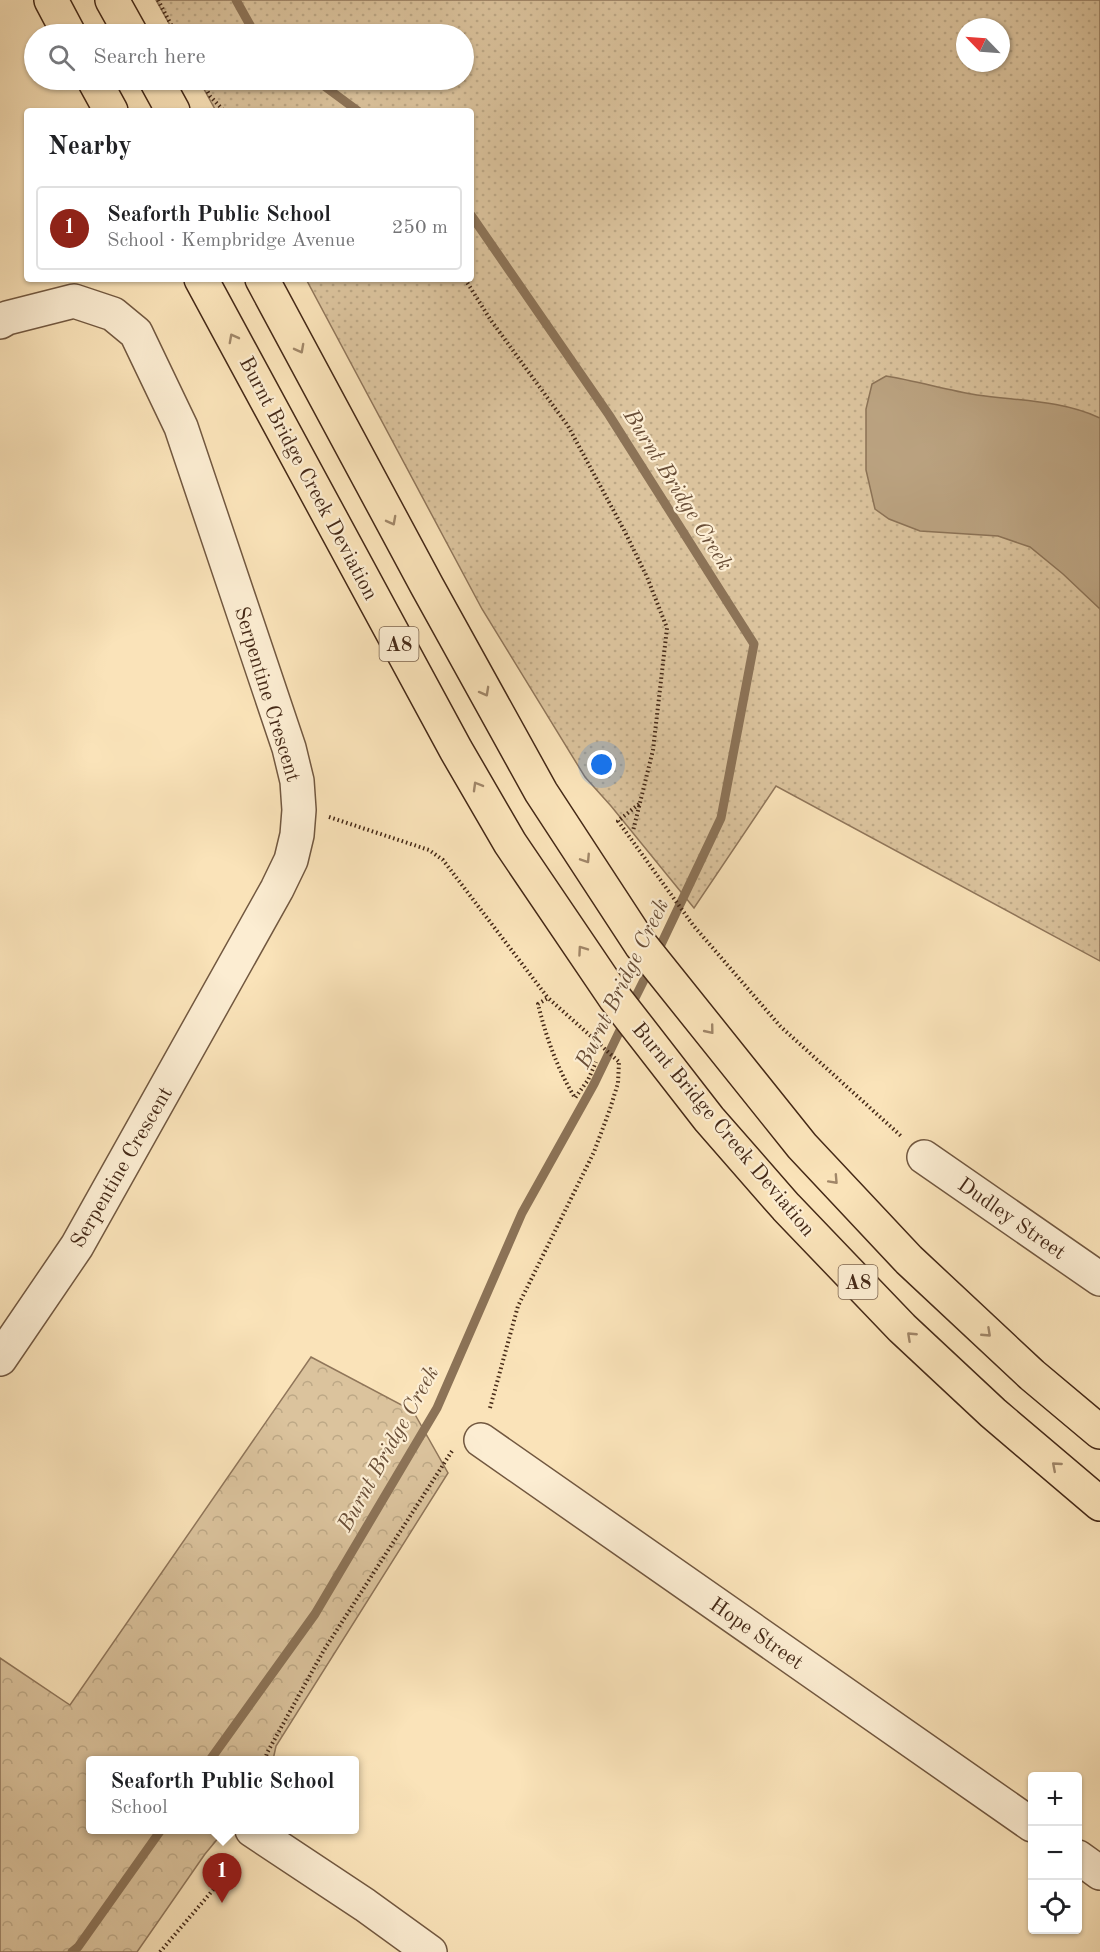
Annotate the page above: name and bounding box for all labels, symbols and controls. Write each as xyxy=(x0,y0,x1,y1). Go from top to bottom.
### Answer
north arrow xyxy=(956,18,1010,72)
search box xyxy=(24,24,474,90)
icon: search xyxy=(45,41,78,74)
text: Search here xyxy=(93,46,206,68)
text: Nearby xyxy=(48,134,132,160)
text: Seaforth Public School xyxy=(107,204,331,226)
text: 1 xyxy=(64,218,75,238)
text: 250 m xyxy=(392,218,448,238)
text: School · Kempbridge Avenue xyxy=(107,231,355,251)
one-way arrow xyxy=(229,334,240,344)
one-way arrow xyxy=(293,343,304,353)
street label: Burnt Bridge Creek Deviation xyxy=(234,354,381,604)
water label: Burnt Bridge Creek xyxy=(618,405,736,575)
one-way arrow xyxy=(385,515,396,525)
street label: Serpentine Crescent xyxy=(230,604,303,785)
road number: A8 xyxy=(380,627,418,661)
one-way arrow xyxy=(478,686,489,696)
your location xyxy=(587,750,616,779)
one-way arrow xyxy=(473,782,484,792)
one-way arrow xyxy=(578,853,590,863)
water label: Burnt Bridge Creek xyxy=(572,896,673,1073)
one-way arrow xyxy=(578,946,589,957)
street label: Burnt Bridge Creek Deviation xyxy=(627,1019,818,1241)
one-way arrow xyxy=(703,1024,714,1035)
street label: Serpentine Crescent xyxy=(68,1084,177,1252)
one-way arrow xyxy=(827,1173,838,1184)
street label: Dudley Street xyxy=(953,1174,1069,1264)
road number: A8 xyxy=(838,1265,878,1299)
one-way arrow xyxy=(980,1326,991,1337)
one-way arrow xyxy=(907,1332,917,1343)
water label: Burnt Bridge Creek xyxy=(334,1362,443,1536)
one-way arrow xyxy=(1052,1462,1063,1473)
street label: Hope Street xyxy=(705,1594,807,1674)
popup xyxy=(86,1756,359,1834)
text: Seaforth Public School xyxy=(110,1771,335,1793)
map controls xyxy=(1028,1772,1082,1934)
button: + xyxy=(1028,1772,1082,1826)
text: School xyxy=(110,1798,168,1818)
button: − xyxy=(1028,1826,1082,1880)
pin: 1 xyxy=(202,1854,242,1903)
button: locate xyxy=(1028,1880,1082,1934)

